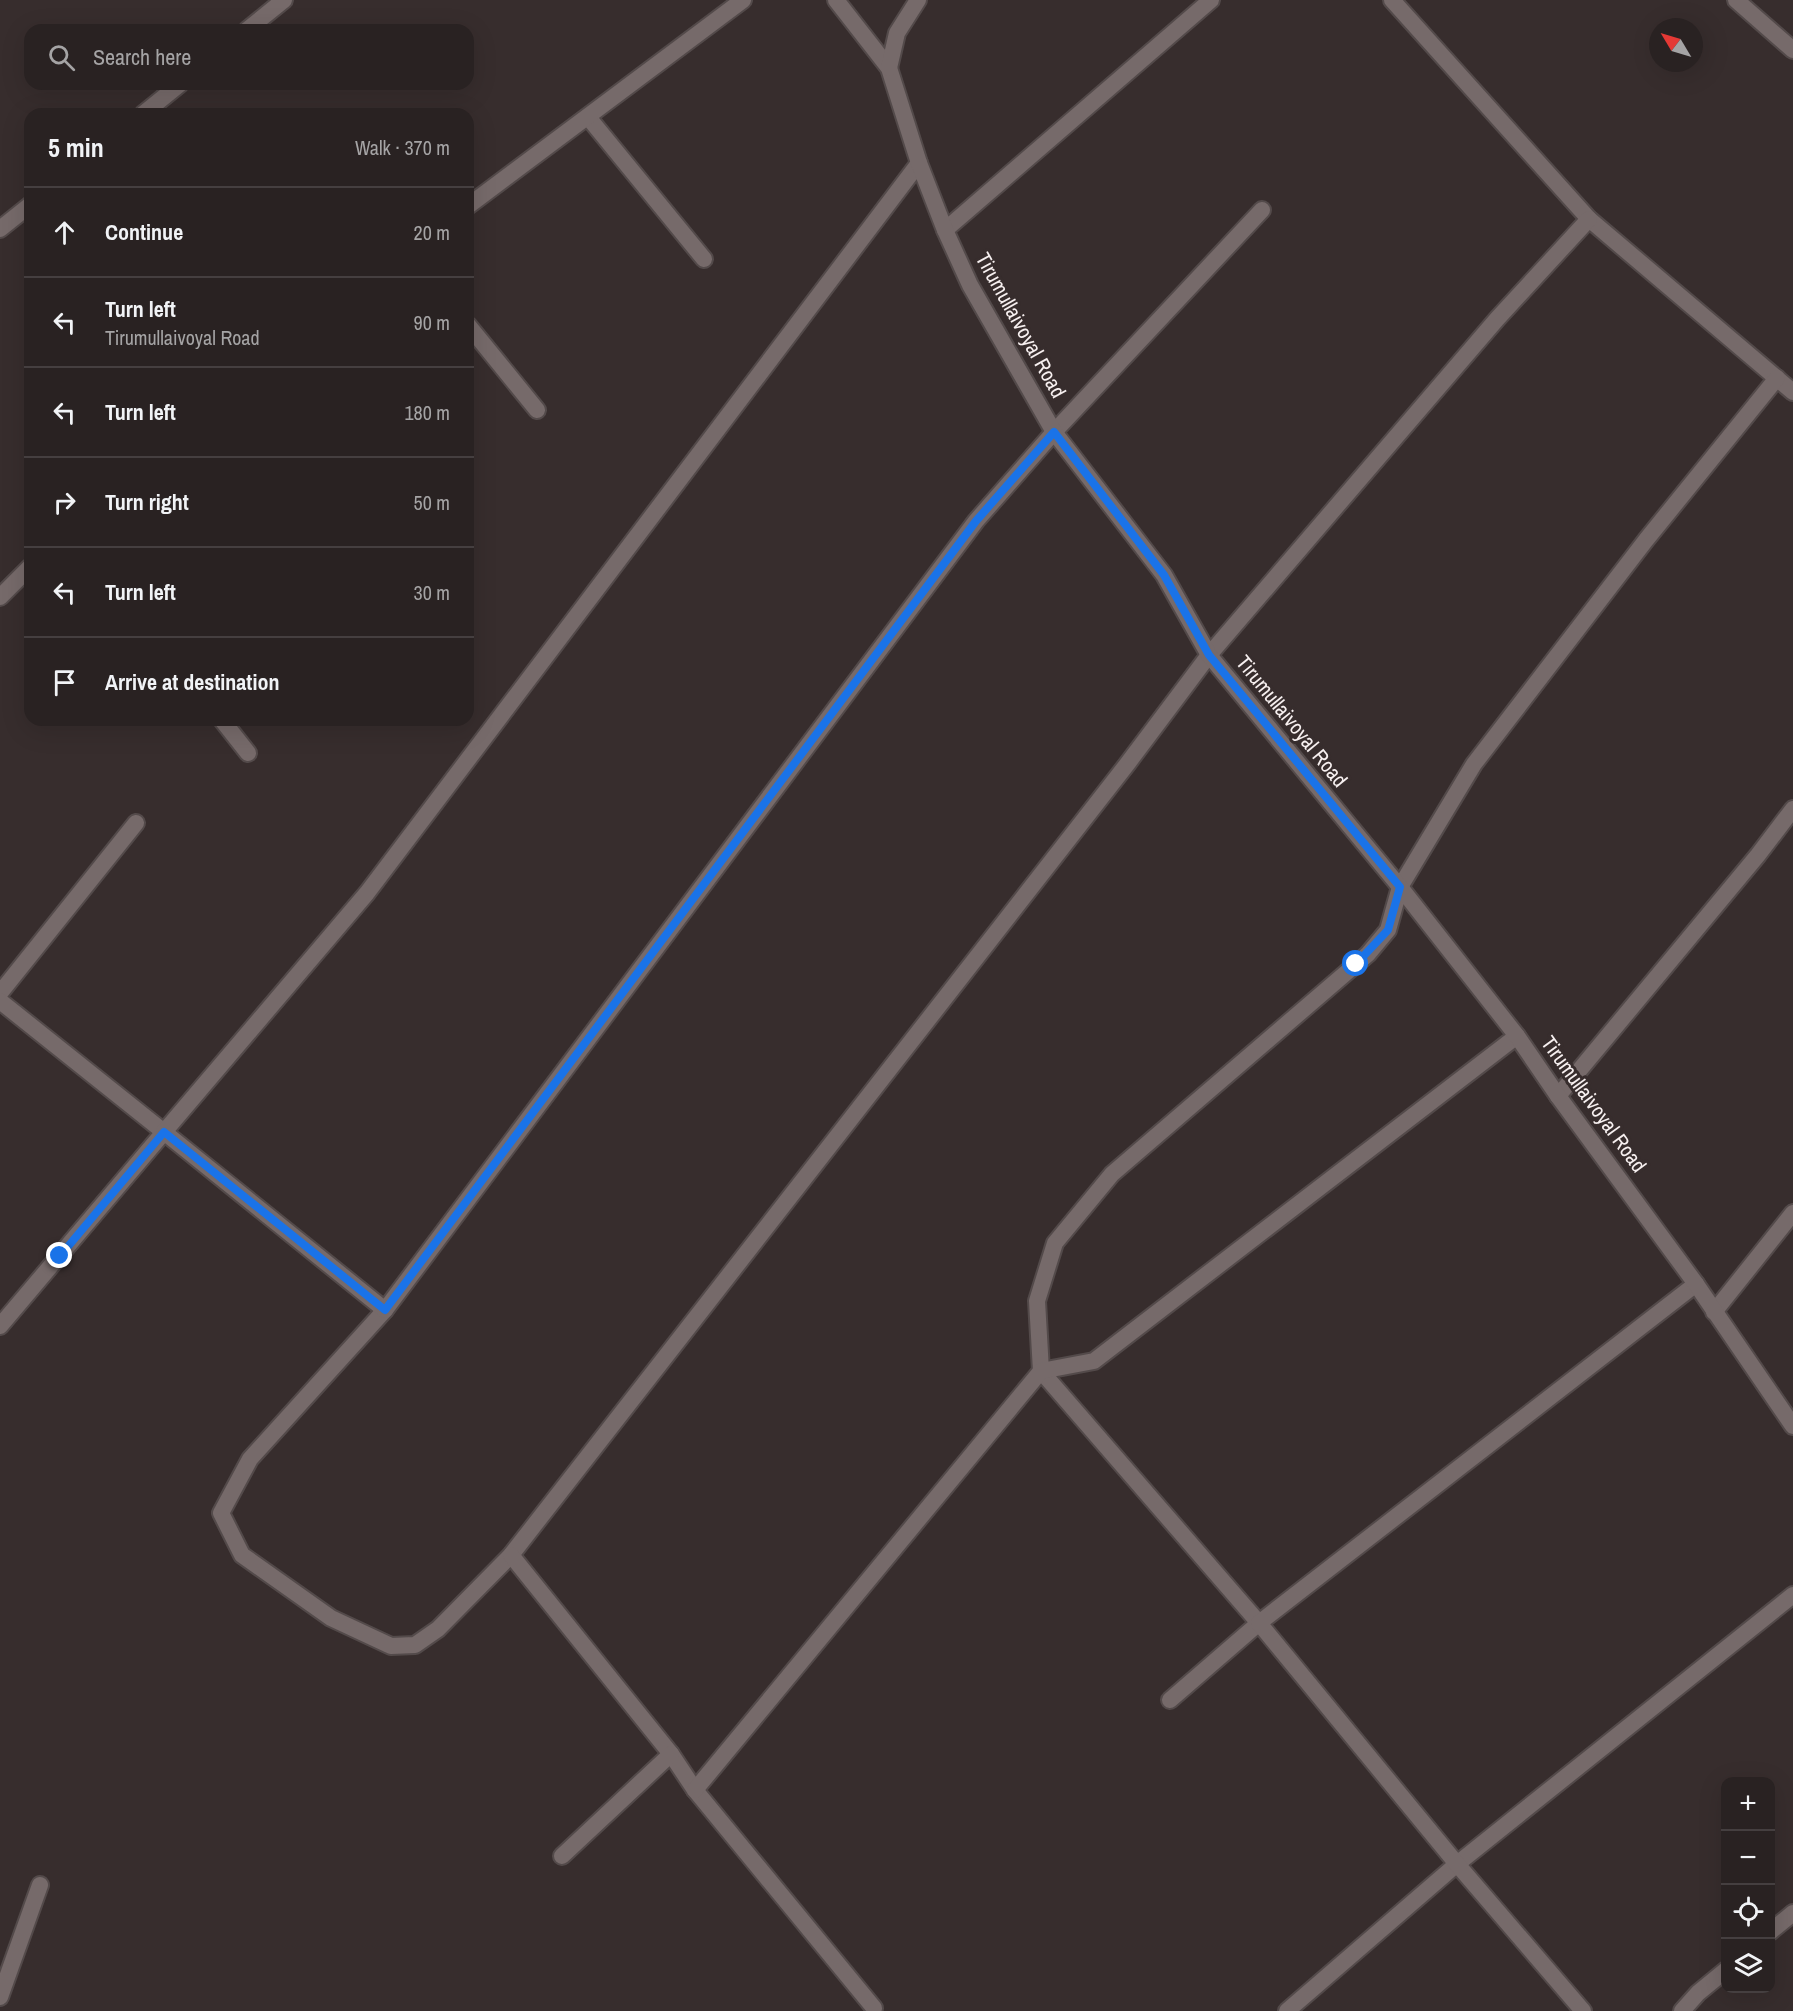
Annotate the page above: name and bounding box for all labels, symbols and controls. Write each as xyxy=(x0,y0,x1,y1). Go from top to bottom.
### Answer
north arrow xyxy=(1649,18,1703,72)
search box xyxy=(24,24,474,90)
icon: search xyxy=(45,41,78,74)
text: Search here xyxy=(93,42,191,72)
text: 5 min xyxy=(48,130,104,165)
text: Walk · 370 m xyxy=(355,134,450,161)
icon: ahead xyxy=(48,216,81,249)
text: Continue xyxy=(105,217,183,247)
text: 20 m xyxy=(414,219,450,246)
street label: Tirumullaivoyal Road xyxy=(969,247,1073,403)
text: Turn left xyxy=(105,294,176,324)
icon: left xyxy=(48,306,81,339)
text: 90 m xyxy=(414,309,450,336)
text: Tirumullaivoyal Road xyxy=(105,324,260,351)
icon: left xyxy=(48,396,81,429)
text: Turn left xyxy=(105,397,176,427)
text: 180 m xyxy=(404,399,450,426)
icon: right xyxy=(48,486,81,519)
text: Turn right xyxy=(105,487,189,517)
text: 50 m xyxy=(414,489,450,516)
icon: left xyxy=(48,576,81,609)
text: Turn left xyxy=(105,577,176,607)
text: 30 m xyxy=(414,579,450,606)
street label: Tirumullaivoyal Road xyxy=(1230,649,1354,793)
icon: arrive xyxy=(48,666,81,699)
text: Arrive at destination xyxy=(105,667,279,697)
route start xyxy=(1342,950,1368,976)
street label: Tirumullaivoyal Road xyxy=(1535,1030,1653,1178)
route end xyxy=(46,1242,72,1268)
map controls xyxy=(1721,1777,1775,1993)
button: + xyxy=(1721,1777,1775,1831)
button: − xyxy=(1721,1831,1775,1885)
button: locate xyxy=(1721,1885,1775,1939)
button: layers xyxy=(1721,1939,1775,1993)

